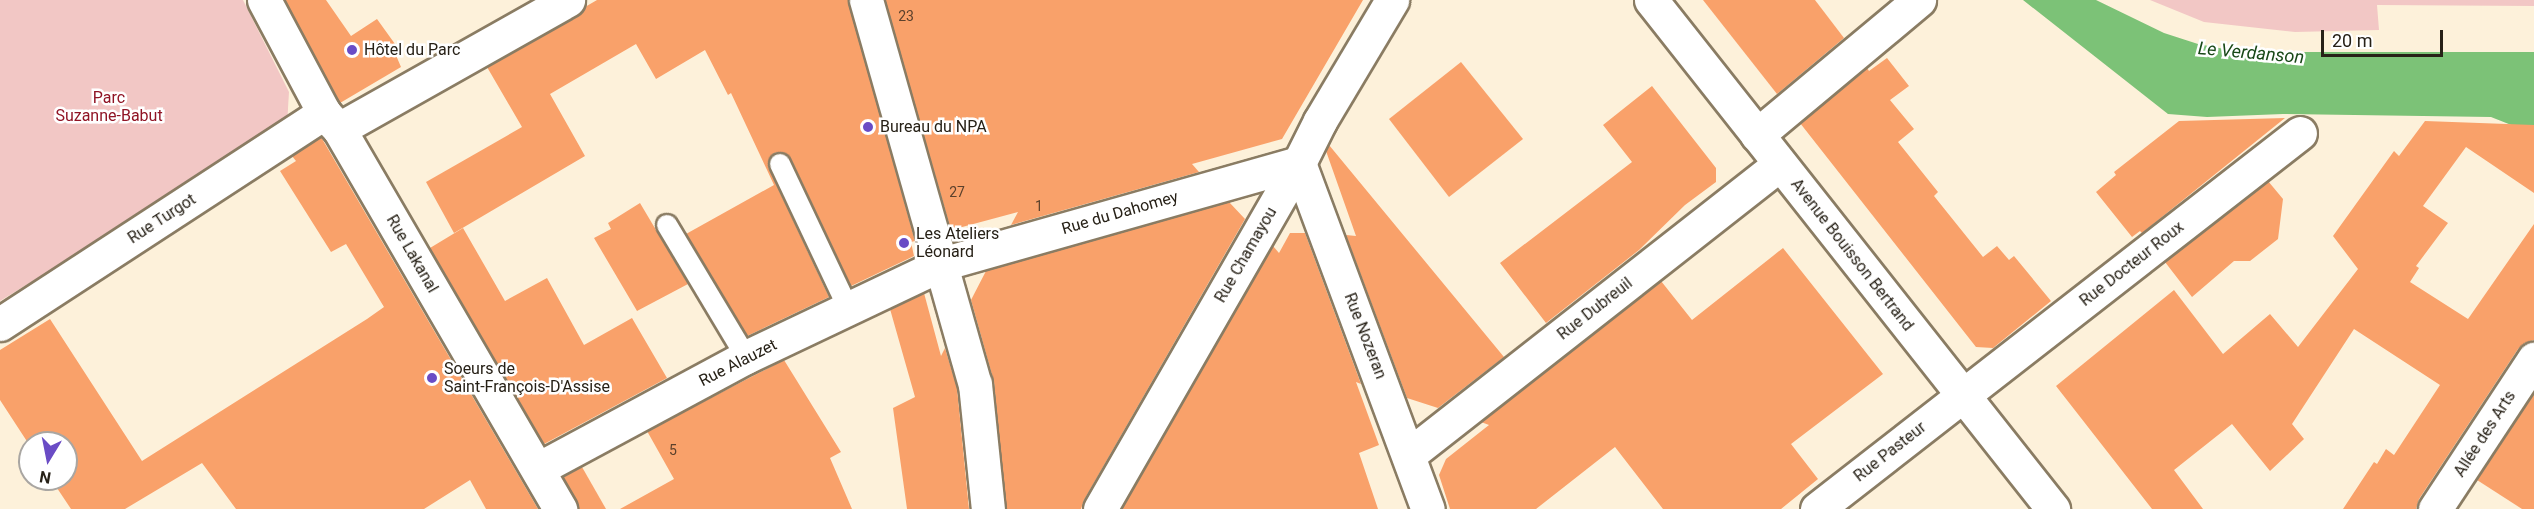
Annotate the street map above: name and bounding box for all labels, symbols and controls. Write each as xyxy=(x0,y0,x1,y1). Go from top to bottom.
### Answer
house number: 23 xyxy=(898,8,914,24)
scale bar xyxy=(2324,18,2446,56)
text: 20 m xyxy=(2332,30,2372,51)
water label: Le Verdanson xyxy=(2197,38,2305,68)
place label: Hôtel du Parc xyxy=(364,40,460,60)
marker: Hôtel du Parc xyxy=(345,43,359,57)
park label: Parc Suzanne-Babut xyxy=(55,88,163,126)
place label: Bureau du NPA xyxy=(880,117,987,137)
marker: Bureau du NPA xyxy=(861,120,875,134)
street label: Avenue Bouisson Bertrand xyxy=(1787,175,1917,335)
house number: 27 xyxy=(949,184,965,200)
street label: Rue du Dahomey xyxy=(1060,187,1180,239)
street label: Rue Turgot xyxy=(124,190,200,248)
house number: 1 xyxy=(1035,198,1043,214)
street label: Rue Chamayou xyxy=(1211,204,1281,306)
street label: Rue Lakanal xyxy=(382,212,442,296)
street label: Rue Docteur Roux xyxy=(2076,217,2188,311)
place label: Les Ateliers Léonard xyxy=(916,224,999,262)
marker: Les Ateliers Léonard xyxy=(897,236,911,250)
street label: Rue Dubreuil xyxy=(1554,274,1636,344)
street label: Rue Nozeran xyxy=(1340,290,1390,382)
street label: Rue Alauzet xyxy=(696,335,780,391)
place label: Soeurs de Saint-François-D'Assise xyxy=(444,359,610,397)
marker: Soeurs de Saint-François-D'Assise xyxy=(425,371,439,385)
street label: Allée des Arts xyxy=(2450,387,2520,481)
street label: Rue Pasteur xyxy=(1850,418,1930,486)
north arrow xyxy=(18,431,78,491)
house number: 5 xyxy=(669,442,677,458)
text: N xyxy=(38,467,52,488)

